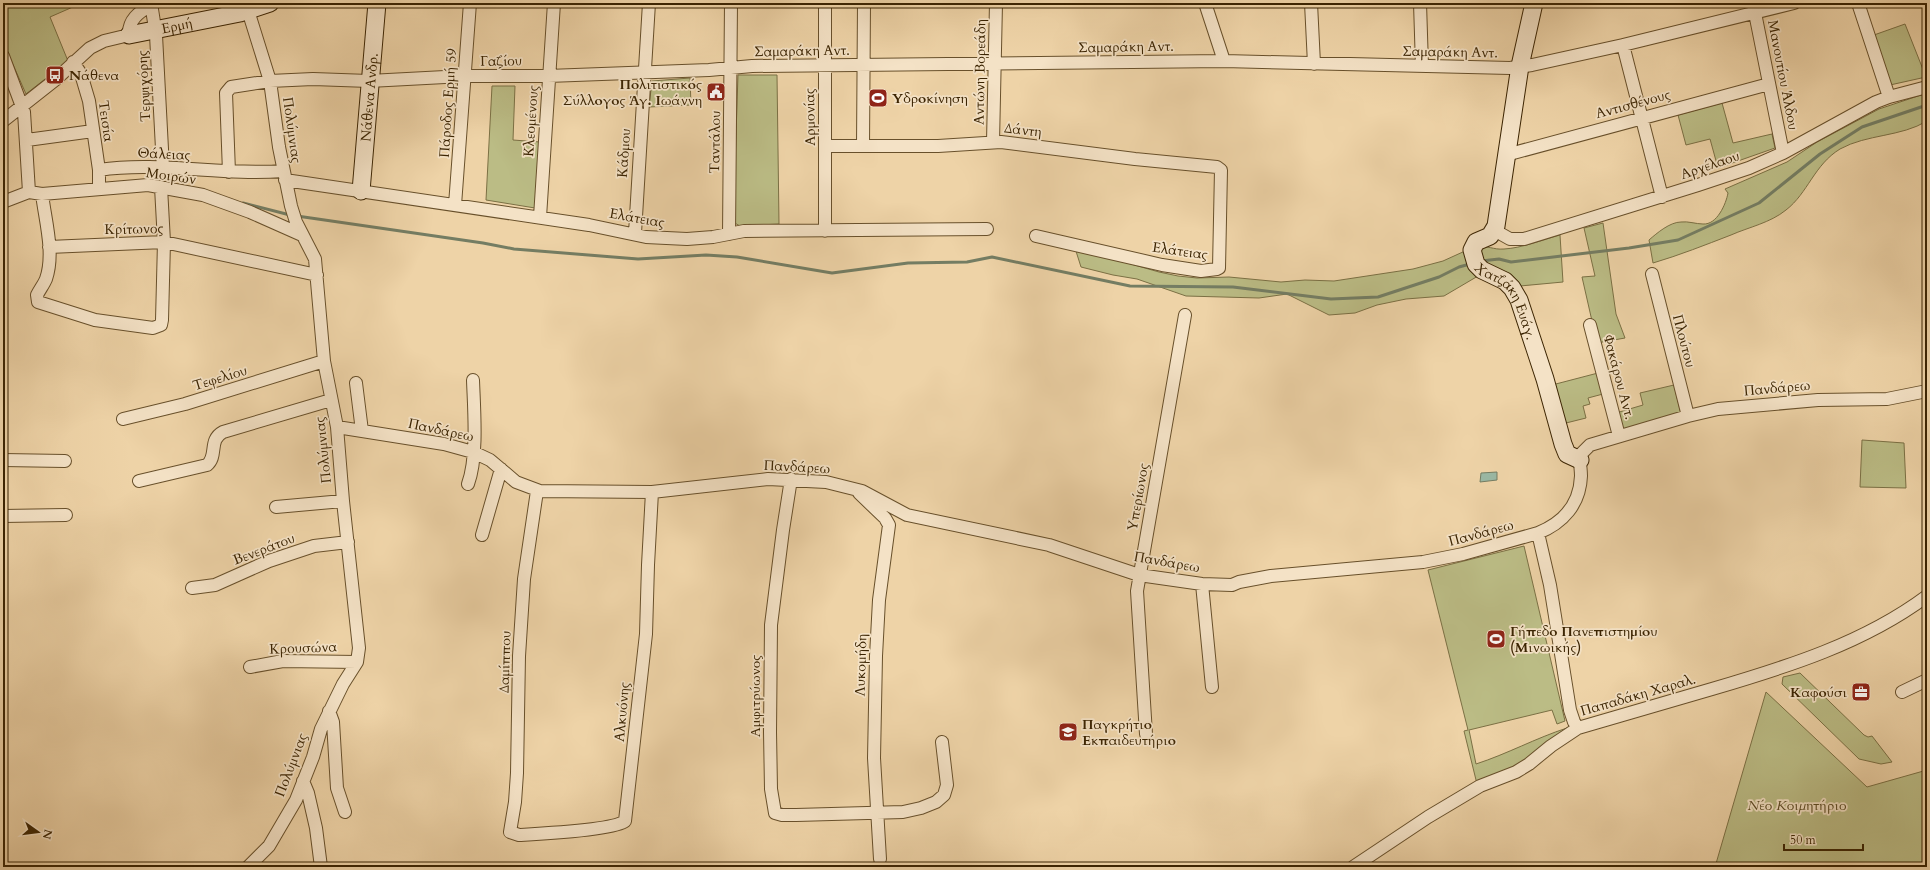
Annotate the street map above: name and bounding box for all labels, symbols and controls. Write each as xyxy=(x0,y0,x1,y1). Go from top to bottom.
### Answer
street label: Ερμή xyxy=(160,13,194,38)
street label: Μανουτίου Άλδου xyxy=(1763,18,1803,132)
street label: Αντώνη Βορεάδη xyxy=(970,19,990,125)
street label: Σαμαράκη Αντ. xyxy=(1078,37,1174,57)
street label: Σαμαράκη Αντ. xyxy=(754,41,850,61)
street label: Σαμαράκη Αντ. xyxy=(1402,42,1498,62)
street label: Πάροδος Ερμή 59 xyxy=(435,48,461,158)
street label: Τερψιχόρης xyxy=(133,50,155,122)
street label: Γαζίου xyxy=(480,51,522,71)
street label: Νάθενα Ανδρ. xyxy=(356,52,382,142)
bus stop icon: Νάθενα xyxy=(44,64,66,86)
place label: Νάθενα xyxy=(69,66,119,85)
place label: Πολιτιστικός Σύλλογος Άγ. Ιωάννη xyxy=(563,75,702,110)
public building icon: Πολιτιστικός Σύλλογος Άγ. Ιωάννη xyxy=(705,81,727,103)
street label: Κλεομένους xyxy=(519,85,543,157)
street label: Αντισθένους xyxy=(1593,85,1673,123)
sports icon: Υδροκίνηση xyxy=(867,87,889,109)
street label: Αρμονίας xyxy=(800,88,820,146)
place label: Υδροκίνηση xyxy=(892,89,968,108)
street label: Πολύμνιας xyxy=(278,96,306,164)
street label: Τεισία xyxy=(94,99,118,143)
street label: Ταντάλου xyxy=(705,110,725,174)
street label: Δάντη xyxy=(1003,118,1043,142)
street label: Κάδμου xyxy=(613,128,635,178)
street label: Θάλειας xyxy=(137,143,191,165)
street label: Αρχέλαου xyxy=(1678,146,1742,184)
street label: Μοιρών xyxy=(145,163,197,189)
street label: Ελάτειας xyxy=(608,204,666,232)
street label: Κρίτωνος xyxy=(104,219,164,239)
street label: Ελάτειας xyxy=(1151,238,1209,264)
street label: Χατζάκη Ευάγ. xyxy=(1470,258,1541,342)
street label: Πλούτου xyxy=(1668,312,1700,370)
street label: Φακάρου Αντ. xyxy=(1599,333,1639,421)
street label: Τεφελίου xyxy=(190,361,250,395)
street label: Πανδάρεω xyxy=(1743,376,1811,400)
street label: Πανδάρεω xyxy=(406,414,476,446)
street label: Πολύμνιας xyxy=(310,416,336,484)
street label: Πανδάρεω xyxy=(763,456,831,478)
street label: Υπερίωνος xyxy=(1123,462,1153,532)
street label: Πανδάρεω xyxy=(1446,515,1516,551)
street label: Βενεράτου xyxy=(230,528,298,570)
street label: Πανδάρεω xyxy=(1132,547,1202,577)
place label: Γήπεδο Πανεπιστημίου (Μινωικής) xyxy=(1510,622,1658,657)
sports icon: Γήπεδο Πανεπιστημίου (Μινωικής) xyxy=(1485,628,1507,650)
street label: Δαμίππου xyxy=(494,630,516,694)
street label: Λυκομήδη xyxy=(850,633,872,697)
street label: Κρουσώνα xyxy=(269,637,338,659)
street label: Αμφιτρύωνος xyxy=(746,655,765,737)
street label: Παπαδάκη Χαραλ. xyxy=(1578,669,1698,721)
street label: Αλκυόνης xyxy=(610,681,634,743)
office icon: Καφούσι xyxy=(1850,681,1872,703)
place label: Καφούσι xyxy=(1790,683,1848,702)
place label: Παγκρήτιο Εκπαιδευτήριο xyxy=(1082,715,1176,750)
school or university icon: Παγκρήτιο Εκπαιδευτήριο xyxy=(1057,721,1079,743)
street label: Πολύμνιας xyxy=(270,731,312,799)
park label: Νέο Κοιμητήριο xyxy=(1747,796,1847,815)
north arrow xyxy=(18,812,58,852)
scale bar xyxy=(1784,826,1863,852)
text: N xyxy=(39,828,56,841)
text: 50 m xyxy=(1790,832,1817,848)

